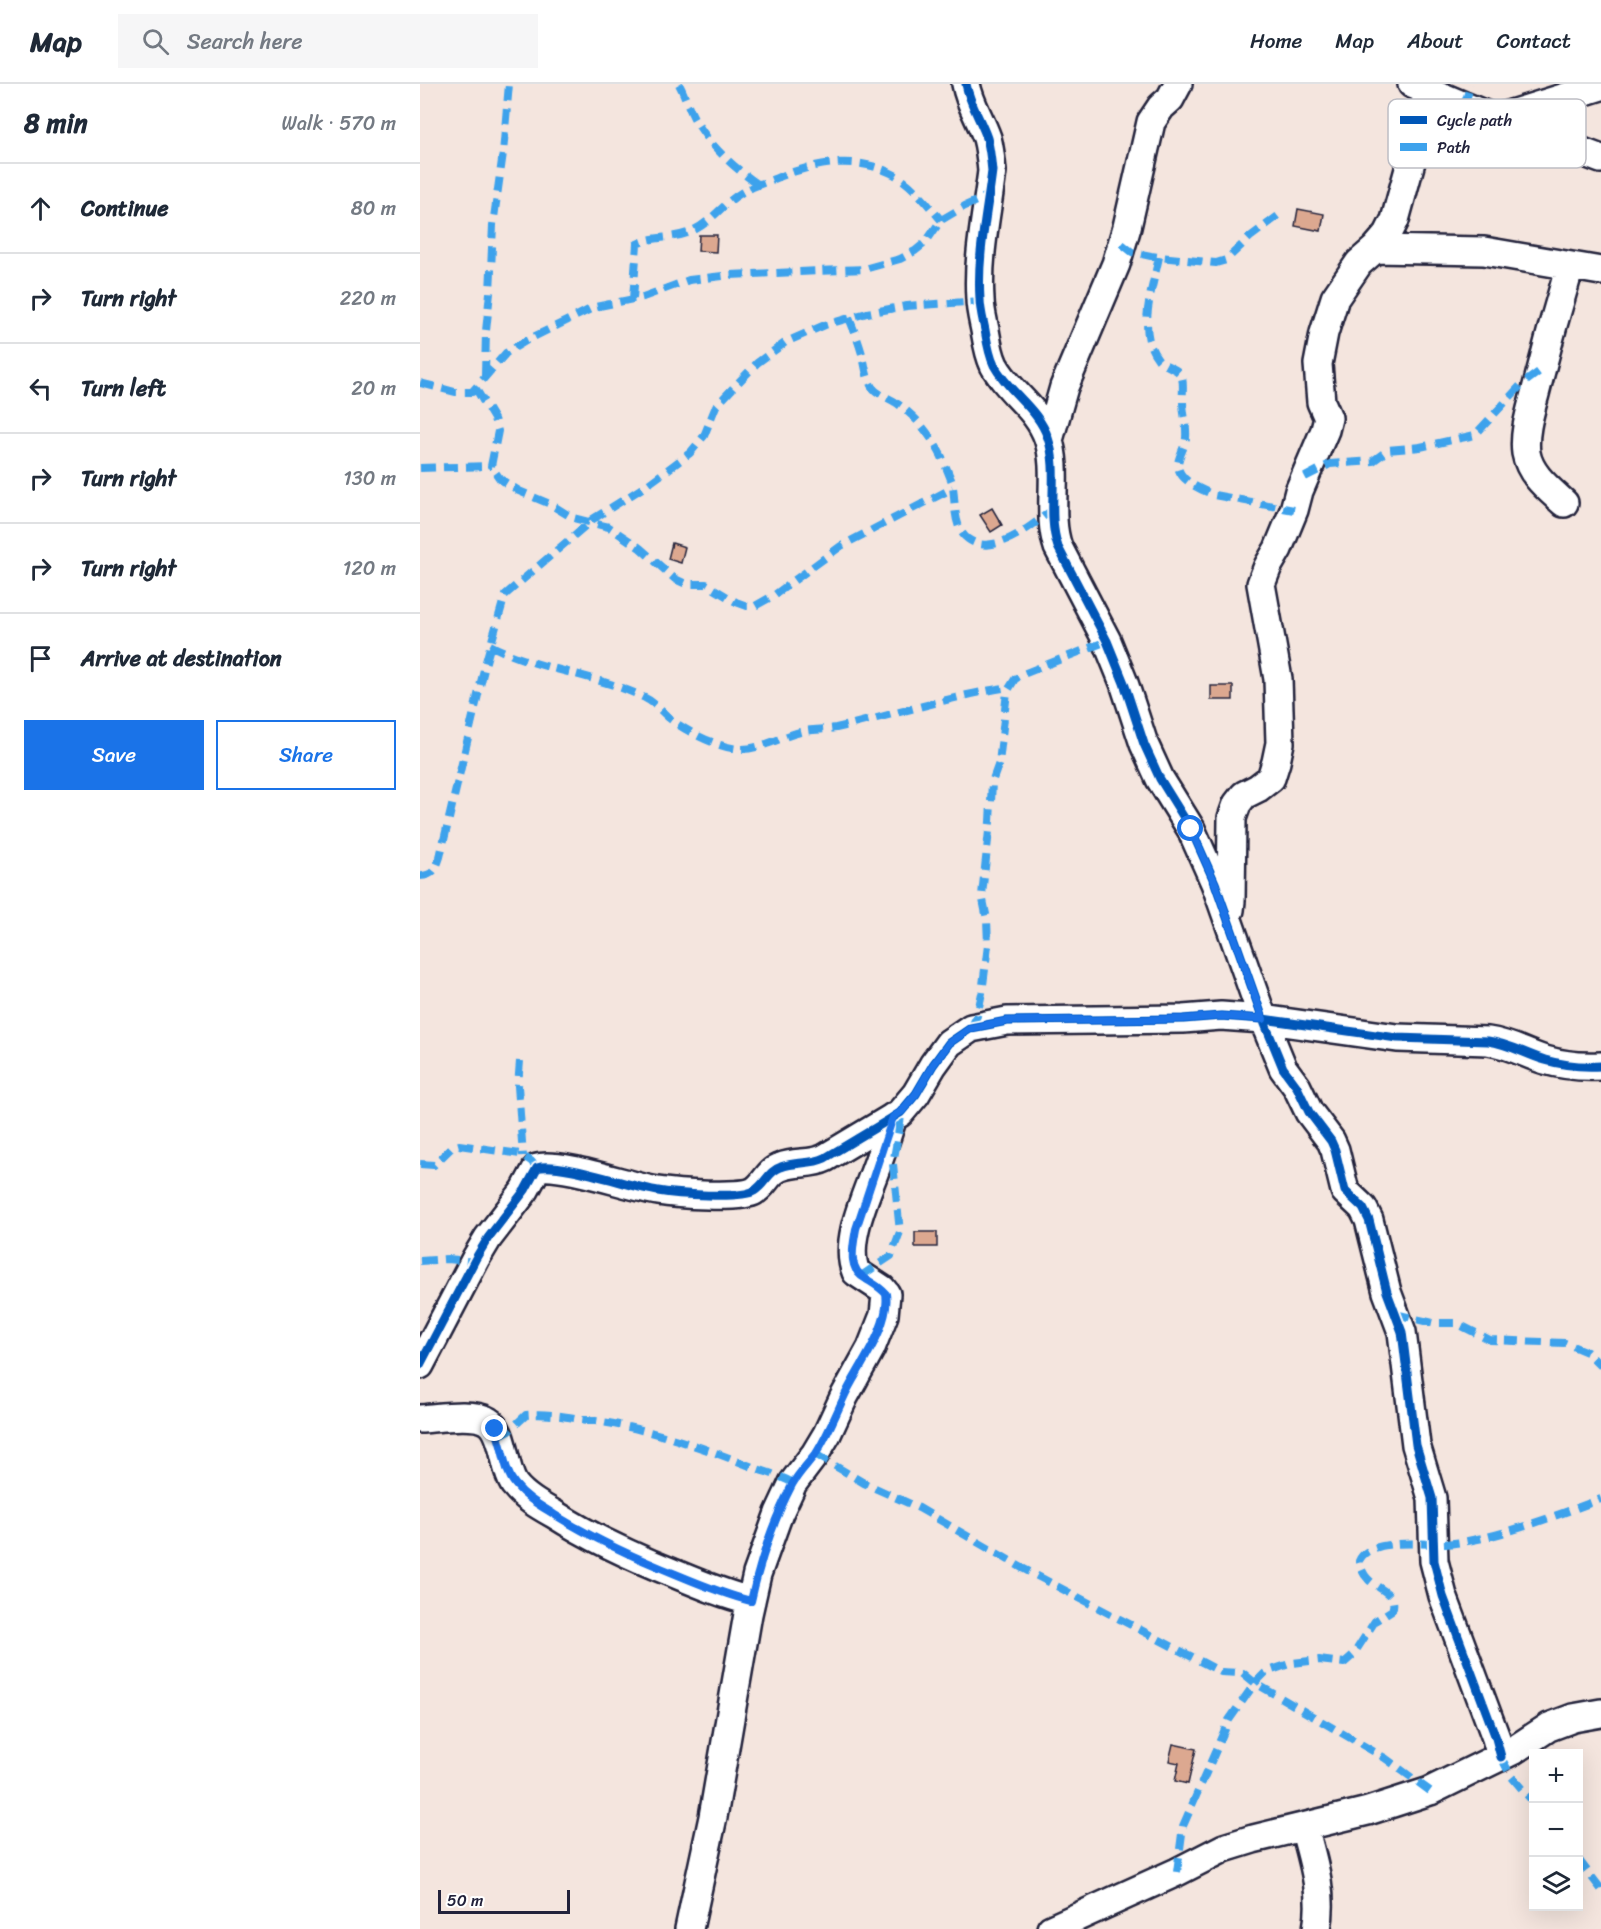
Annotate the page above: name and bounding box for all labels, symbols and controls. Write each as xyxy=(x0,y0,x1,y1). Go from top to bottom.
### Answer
search box xyxy=(118,14,538,68)
text: Map xyxy=(30,17,82,66)
text: Search here xyxy=(187,22,303,61)
text: Home xyxy=(1250,22,1302,60)
text: Map xyxy=(1335,22,1374,60)
text: About xyxy=(1407,22,1464,60)
text: Contact xyxy=(1497,22,1571,60)
icon: search xyxy=(139,25,172,58)
legend xyxy=(1388,99,1586,168)
text: 8 min xyxy=(24,100,88,146)
text: Walk · 570 m xyxy=(282,106,396,141)
text: Cycle path xyxy=(1437,106,1512,135)
text: Path xyxy=(1437,133,1470,162)
text: Continue xyxy=(81,189,169,228)
text: 80 m xyxy=(351,191,396,226)
icon: ahead xyxy=(24,192,57,225)
text: Turn right xyxy=(81,279,176,318)
text: 220 m xyxy=(340,281,396,316)
icon: right xyxy=(24,282,57,315)
text: Turn left xyxy=(81,369,166,408)
text: 20 m xyxy=(351,371,396,406)
icon: left xyxy=(24,372,57,405)
text: Turn right xyxy=(81,459,176,498)
text: 130 m xyxy=(343,461,396,496)
icon: right xyxy=(24,462,57,495)
text: Turn right xyxy=(81,549,176,588)
text: 120 m xyxy=(343,551,396,586)
icon: right xyxy=(24,552,57,585)
text: Arrive at destination xyxy=(81,639,282,678)
icon: arrive xyxy=(24,642,57,675)
button: Save xyxy=(24,720,204,790)
button: Share xyxy=(216,720,396,790)
route start xyxy=(1177,815,1203,841)
route end xyxy=(481,1415,507,1441)
map controls xyxy=(1529,1749,1583,1911)
button: + xyxy=(1529,1749,1583,1803)
button: − xyxy=(1529,1803,1583,1857)
button: layers xyxy=(1529,1857,1583,1911)
text: 50 m xyxy=(447,1886,483,1915)
scale bar xyxy=(438,1887,570,1914)

